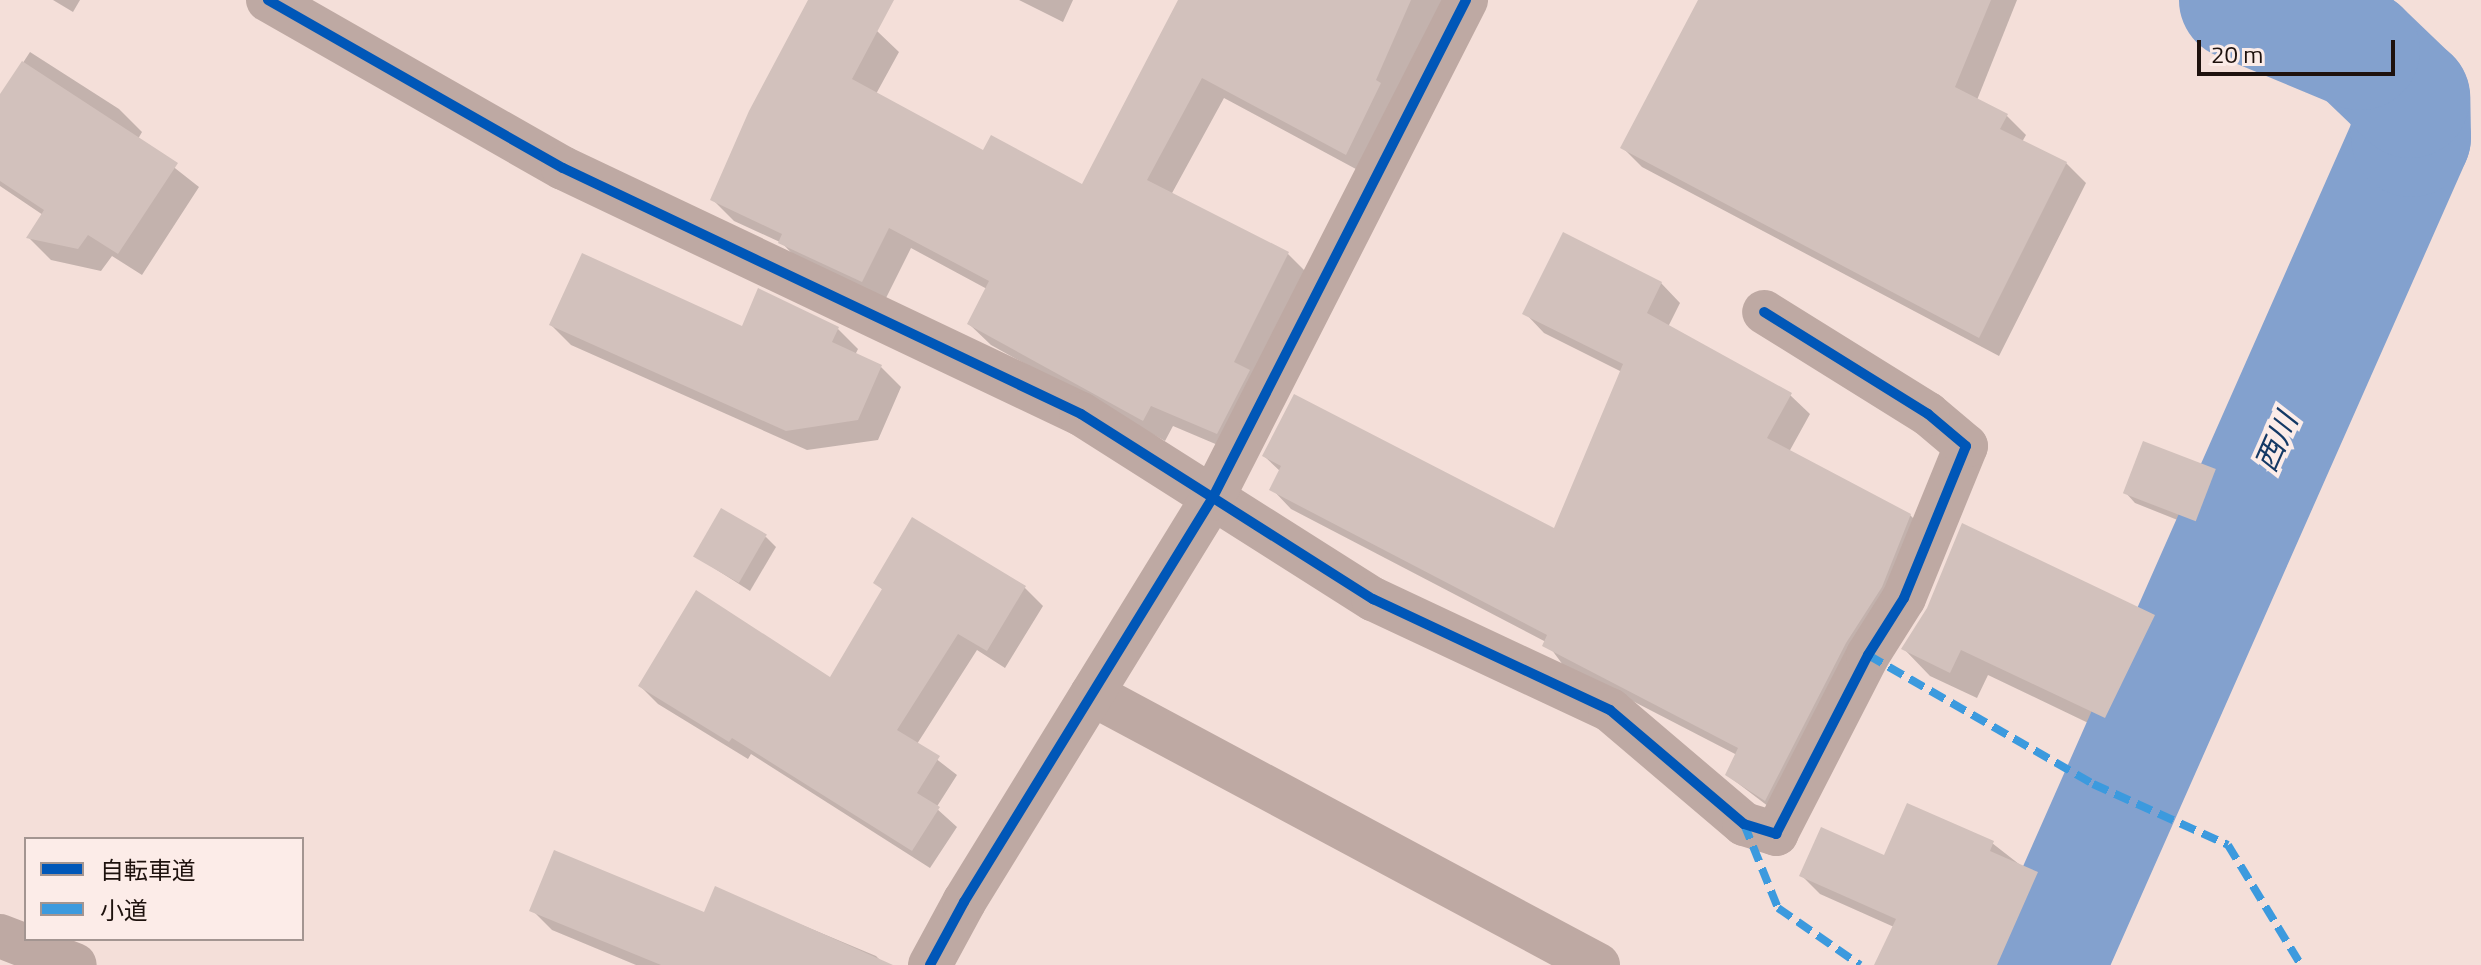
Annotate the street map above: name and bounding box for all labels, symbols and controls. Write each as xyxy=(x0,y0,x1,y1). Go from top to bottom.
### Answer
scale bar xyxy=(2201,24,2399,74)
text: 20 m xyxy=(2211,36,2263,72)
water label: 西川 xyxy=(2247,407,2305,477)
legend xyxy=(24,837,304,941)
text: 自転車道 xyxy=(100,852,196,888)
text: 小道 xyxy=(100,892,148,928)

